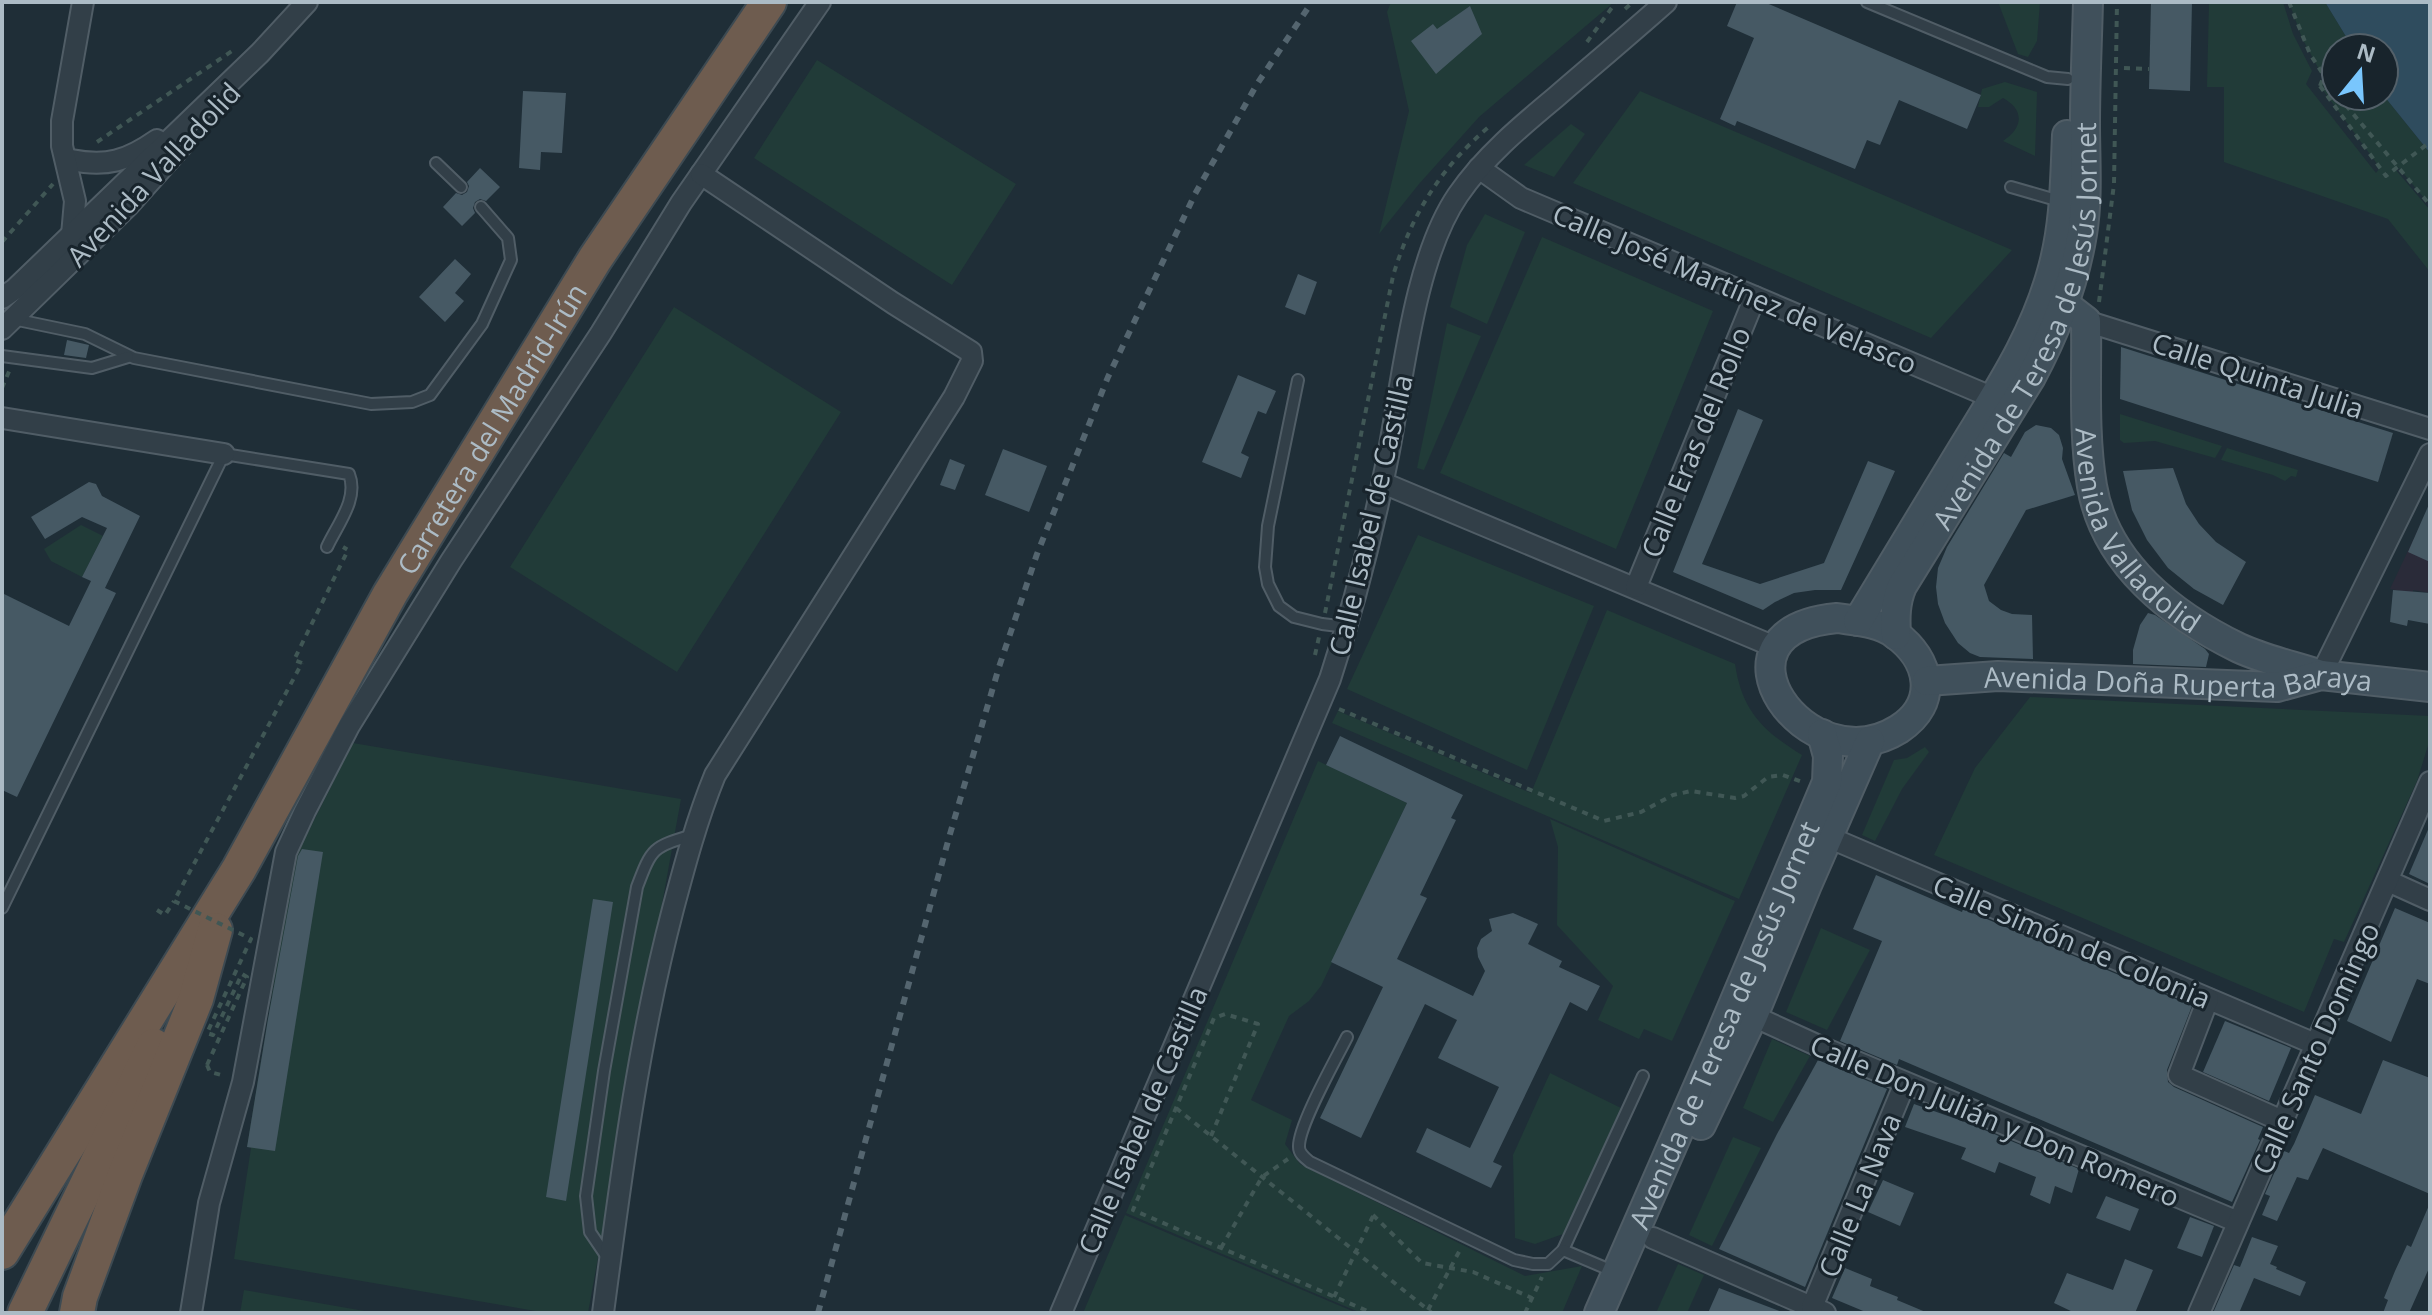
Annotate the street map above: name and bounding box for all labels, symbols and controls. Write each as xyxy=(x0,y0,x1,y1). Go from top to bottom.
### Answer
north arrow xyxy=(2320,32,2400,112)
text: N xyxy=(2353,35,2380,69)
street label: Avenida Valladolid xyxy=(58,74,248,274)
street label: Avenida de Teresa de Jesús Jornet xyxy=(1923,122,2105,536)
street label: Calle José Martínez de Velasco xyxy=(1547,194,1923,382)
street label: Carretera del Madrid-Irún xyxy=(387,276,595,582)
street label: Calle Eras del Rollo xyxy=(1631,321,1759,563)
street label: Calle Quinta Julia xyxy=(2147,323,2369,427)
street label: Calle Isabel de Castilla xyxy=(1319,371,1421,659)
street label: Avenida Valladolid xyxy=(2067,427,2208,641)
street label: Avenida Doña Ruperta Baraya xyxy=(1982,656,2374,706)
street label: Avenida de Teresa de Jesús Jornet xyxy=(1619,815,1827,1234)
street label: Calle Simón de Colonia xyxy=(1927,865,2217,1017)
street label: Calle Santo Domingo xyxy=(2242,916,2388,1180)
street label: Calle Isabel de Castilla xyxy=(1068,980,1216,1260)
street label: Calle Don Julián y Don Romero xyxy=(1805,1025,2185,1215)
street label: Calle La Nava xyxy=(1809,1107,1909,1283)

